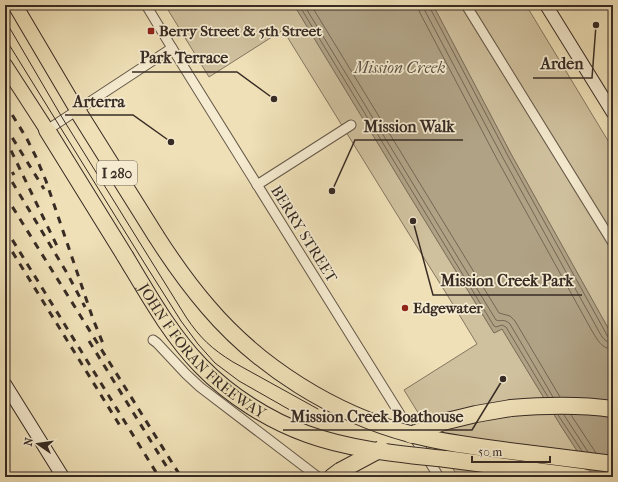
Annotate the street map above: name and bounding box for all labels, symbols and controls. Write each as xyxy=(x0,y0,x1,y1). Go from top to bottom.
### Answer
place label: Berry Street & 5th Street xyxy=(159,22,322,40)
marker: Berry Street & 5th Street xyxy=(146,26,156,36)
callout: Park Terrace xyxy=(132,44,237,72)
text: Park Terrace xyxy=(140,48,228,67)
callout: Arden xyxy=(533,50,592,78)
text: Arden xyxy=(540,54,584,73)
water label: Mission Creek xyxy=(353,58,446,77)
callout: Arterra xyxy=(65,87,133,115)
text: Arterra xyxy=(72,92,126,111)
callout: Mission Walk xyxy=(355,112,463,140)
text: Mission Walk xyxy=(362,117,455,136)
road number: I 280 xyxy=(97,161,137,185)
street label: BERRY STREET xyxy=(267,182,341,286)
callout: Mission Creek Park xyxy=(433,267,582,295)
text: Mission Creek Park xyxy=(439,271,574,290)
street label: JOHN F FORAN FREEWAY xyxy=(134,279,270,423)
place label: Edgewater xyxy=(413,299,483,317)
marker: Edgewater xyxy=(400,303,410,313)
callout: Mission Creek Boathouse xyxy=(283,402,472,430)
text: Mission Creek Boathouse xyxy=(290,407,463,426)
north arrow xyxy=(18,424,58,464)
text: N xyxy=(21,436,36,447)
scale bar xyxy=(472,438,550,464)
text: 50 m xyxy=(478,445,502,459)

